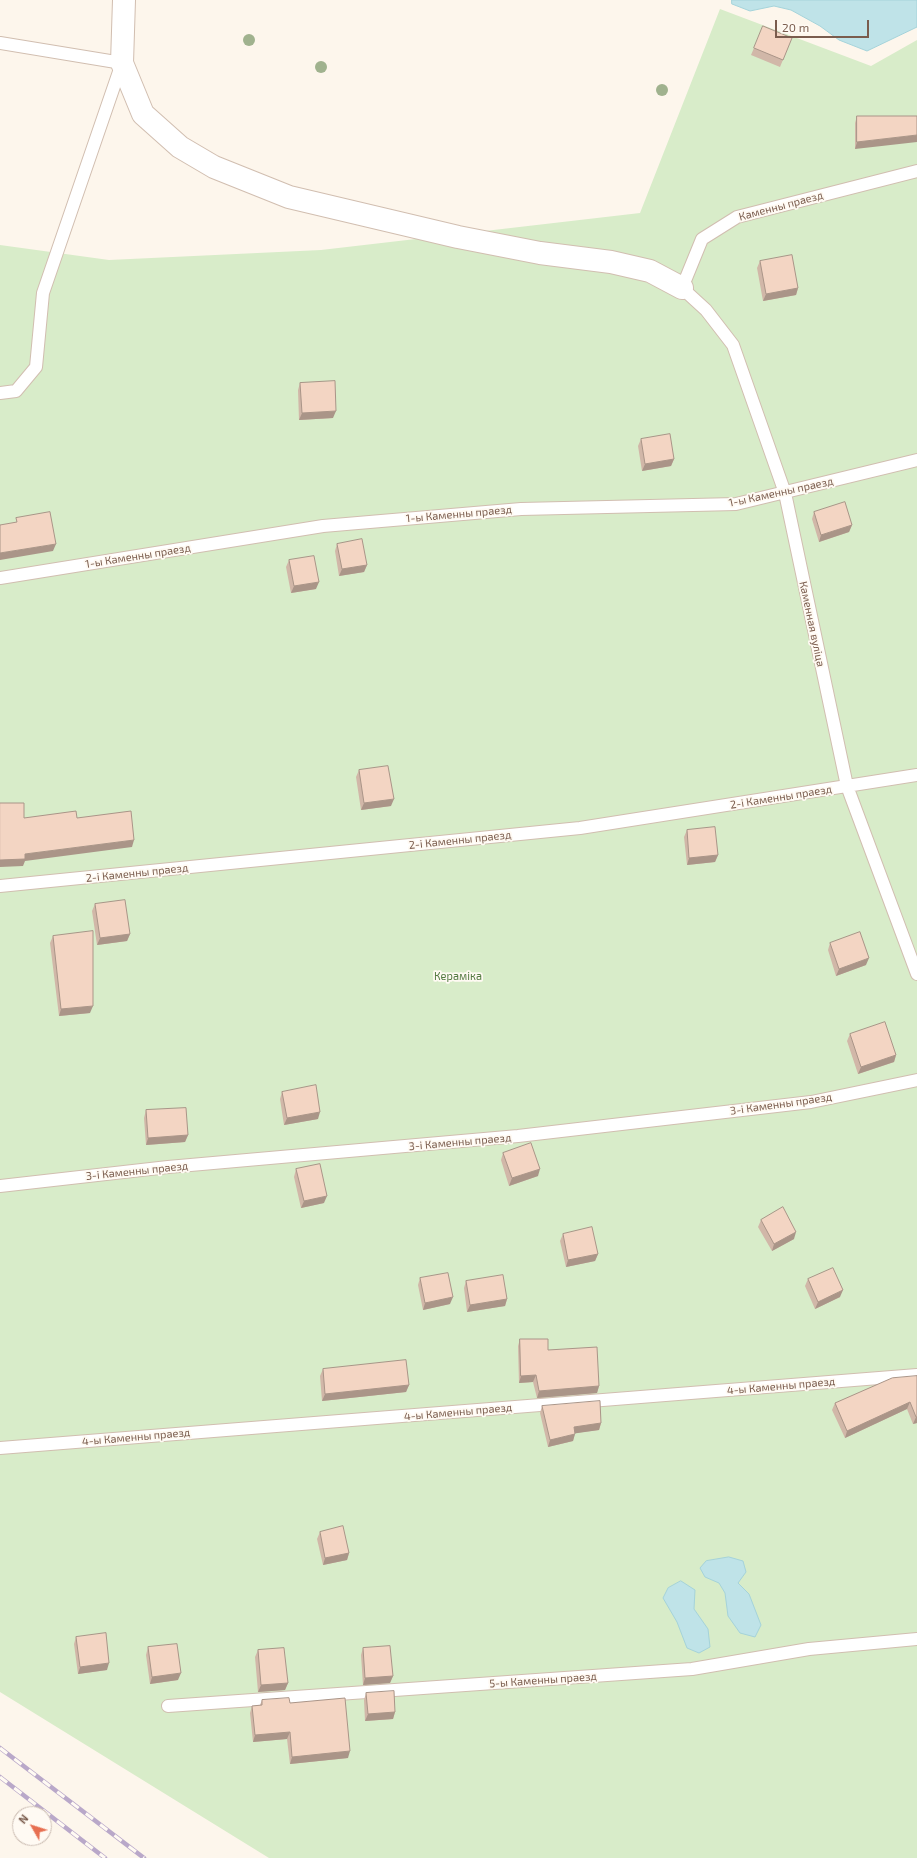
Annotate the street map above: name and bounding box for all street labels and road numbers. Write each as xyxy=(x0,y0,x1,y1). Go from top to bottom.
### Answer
street label: Каменны праезд xyxy=(737,188,825,224)
street label: 1-ы Каменны праезд xyxy=(728,474,834,510)
street label: 1-ы Каменны праезд xyxy=(405,503,513,525)
street label: 1-ы Каменны праезд xyxy=(84,541,192,571)
street label: Каменная вуліца xyxy=(796,580,828,668)
street label: 2-і Каменны праезд xyxy=(729,782,833,812)
street label: 2-і Каменны праезд xyxy=(408,828,512,852)
street label: 2-і Каменны праезд xyxy=(85,861,189,885)
street label: 3-і Каменны праезд xyxy=(729,1090,833,1118)
street label: 3-і Каменны праезд xyxy=(408,1131,512,1153)
street label: 3-і Каменны праезд xyxy=(85,1159,189,1183)
street label: 4-ы Каменны праезд xyxy=(726,1375,836,1397)
street label: 4-ы Каменны праезд xyxy=(403,1401,513,1423)
street label: 4-ы Каменны праезд xyxy=(81,1426,191,1448)
street label: 5-ы Каменны праезд xyxy=(489,1670,597,1690)

